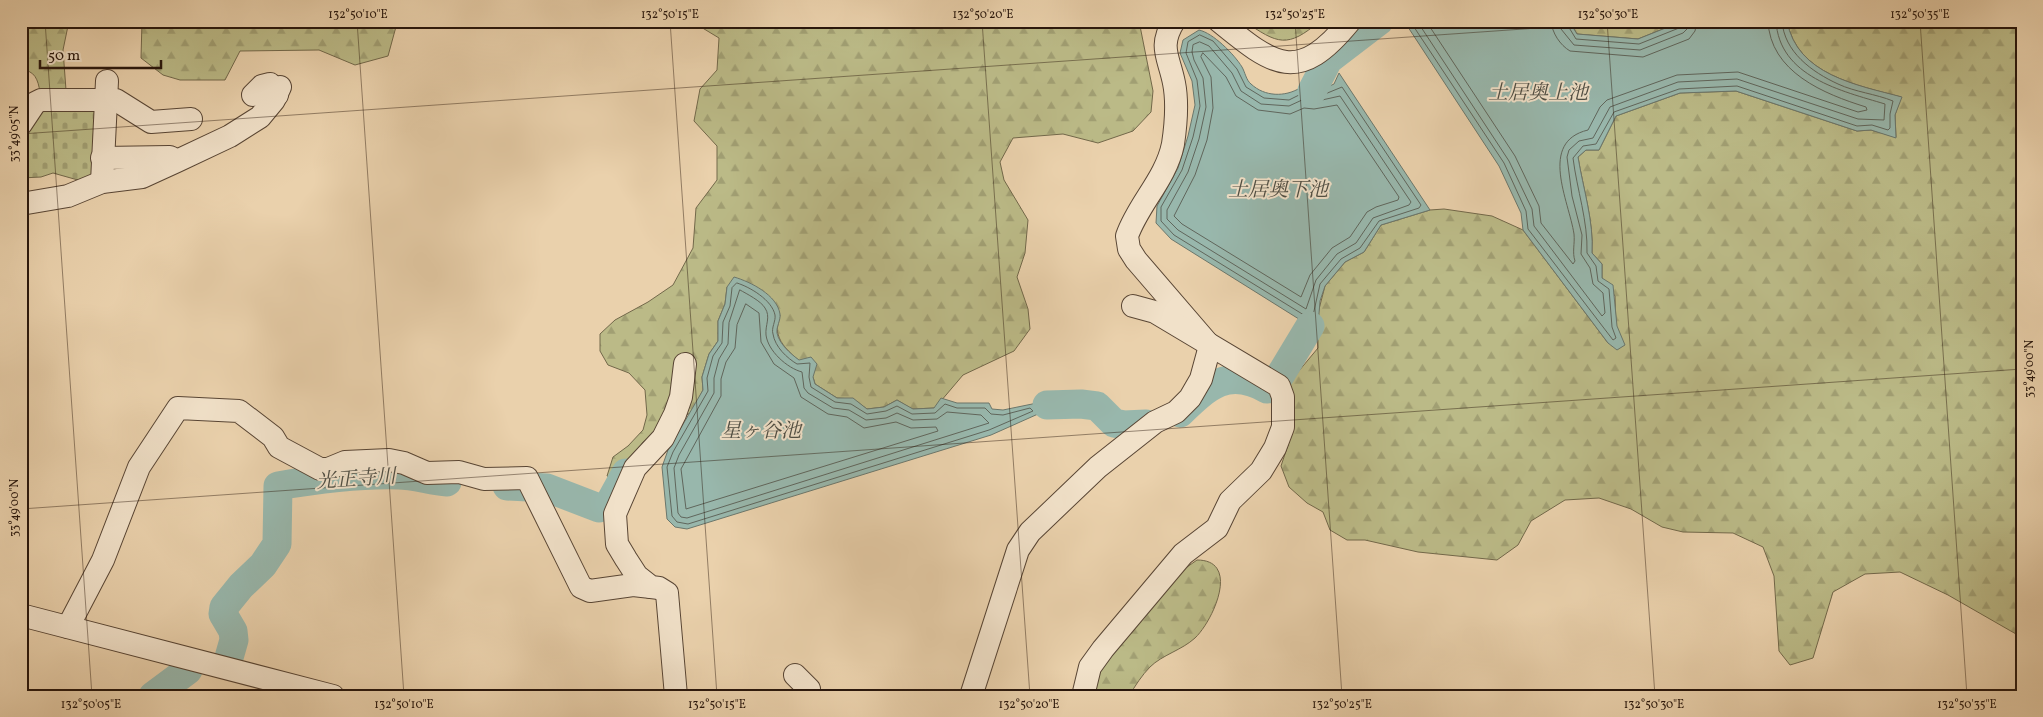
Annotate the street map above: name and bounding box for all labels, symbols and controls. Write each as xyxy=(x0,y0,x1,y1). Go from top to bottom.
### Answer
text: 132°50'10"E xyxy=(328,7,388,23)
text: 132°50'15"E xyxy=(641,7,699,23)
text: 132°50'20"E xyxy=(953,7,1013,23)
text: 132°50'25"E xyxy=(1265,7,1325,23)
text: 132°50'30"E xyxy=(1578,7,1638,23)
text: 132°50'35"E xyxy=(1890,7,1950,23)
scale bar xyxy=(40,38,161,70)
text: 50 m xyxy=(48,46,80,67)
water label: 土居奥上池 xyxy=(1488,80,1590,108)
text: 33°49'05"N xyxy=(7,106,23,162)
water label: 土居奥下池 xyxy=(1228,177,1330,205)
text: 33°49'00"N xyxy=(2022,340,2038,398)
water label: 星ヶ谷池 xyxy=(721,418,803,446)
water label: 光正寺川 xyxy=(315,463,399,497)
text: 33°49'00"N xyxy=(7,479,23,537)
text: 132°50'05"E xyxy=(61,697,121,713)
text: 132°50'10"E xyxy=(374,697,434,713)
text: 132°50'15"E xyxy=(688,697,746,713)
text: 132°50'20"E xyxy=(999,697,1059,713)
text: 132°50'25"E xyxy=(1312,697,1372,713)
text: 132°50'30"E xyxy=(1624,697,1684,713)
text: 132°50'35"E xyxy=(1937,697,1997,713)

